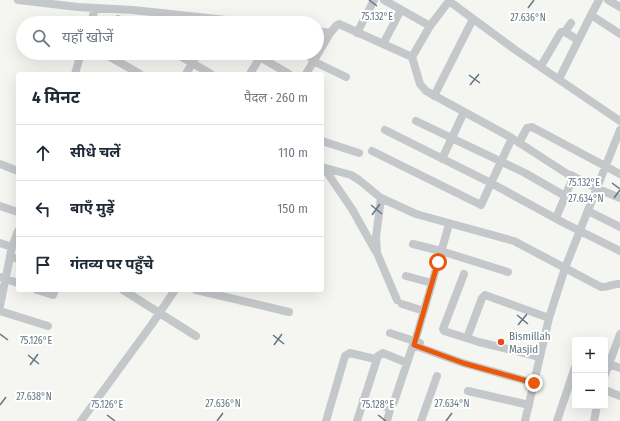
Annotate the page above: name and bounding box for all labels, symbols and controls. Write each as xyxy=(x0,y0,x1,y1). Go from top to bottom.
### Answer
text: 75.132°E xyxy=(361,11,393,23)
text: 27.636°N xyxy=(510,12,546,24)
search box xyxy=(16,16,324,60)
icon: search xyxy=(30,27,52,49)
text: यहाँ खोजें xyxy=(62,28,113,46)
text: 4 मिनट xyxy=(32,87,80,108)
text: पैदल · 260 m xyxy=(244,90,308,105)
icon: ahead xyxy=(32,142,54,164)
text: सीधे चलें xyxy=(70,143,120,161)
text: 110 m xyxy=(278,145,308,160)
text: 75.132°E xyxy=(568,177,600,189)
text: 27.634°N xyxy=(568,193,604,205)
icon: left xyxy=(32,198,54,220)
text: बाएँ मुड़ें xyxy=(70,199,114,217)
text: 150 m xyxy=(277,201,308,216)
route start xyxy=(429,253,447,271)
icon: arrive xyxy=(32,254,54,276)
text: गंतव्य पर पहुँचे xyxy=(70,255,153,273)
place label: Bismillah Masjid xyxy=(509,330,551,356)
text: 75.126°E xyxy=(20,335,52,347)
marker: Bismillah Masjid xyxy=(496,337,506,347)
map controls xyxy=(572,337,608,409)
button: + xyxy=(572,337,608,373)
button: − xyxy=(572,373,608,409)
route end xyxy=(525,374,543,392)
text: 27.638°N xyxy=(16,391,52,403)
text: 27.636°N xyxy=(205,398,241,410)
text: 27.634°N xyxy=(434,398,470,410)
text: 75.126°E xyxy=(91,399,123,411)
text: 75.128°E xyxy=(362,399,394,411)

